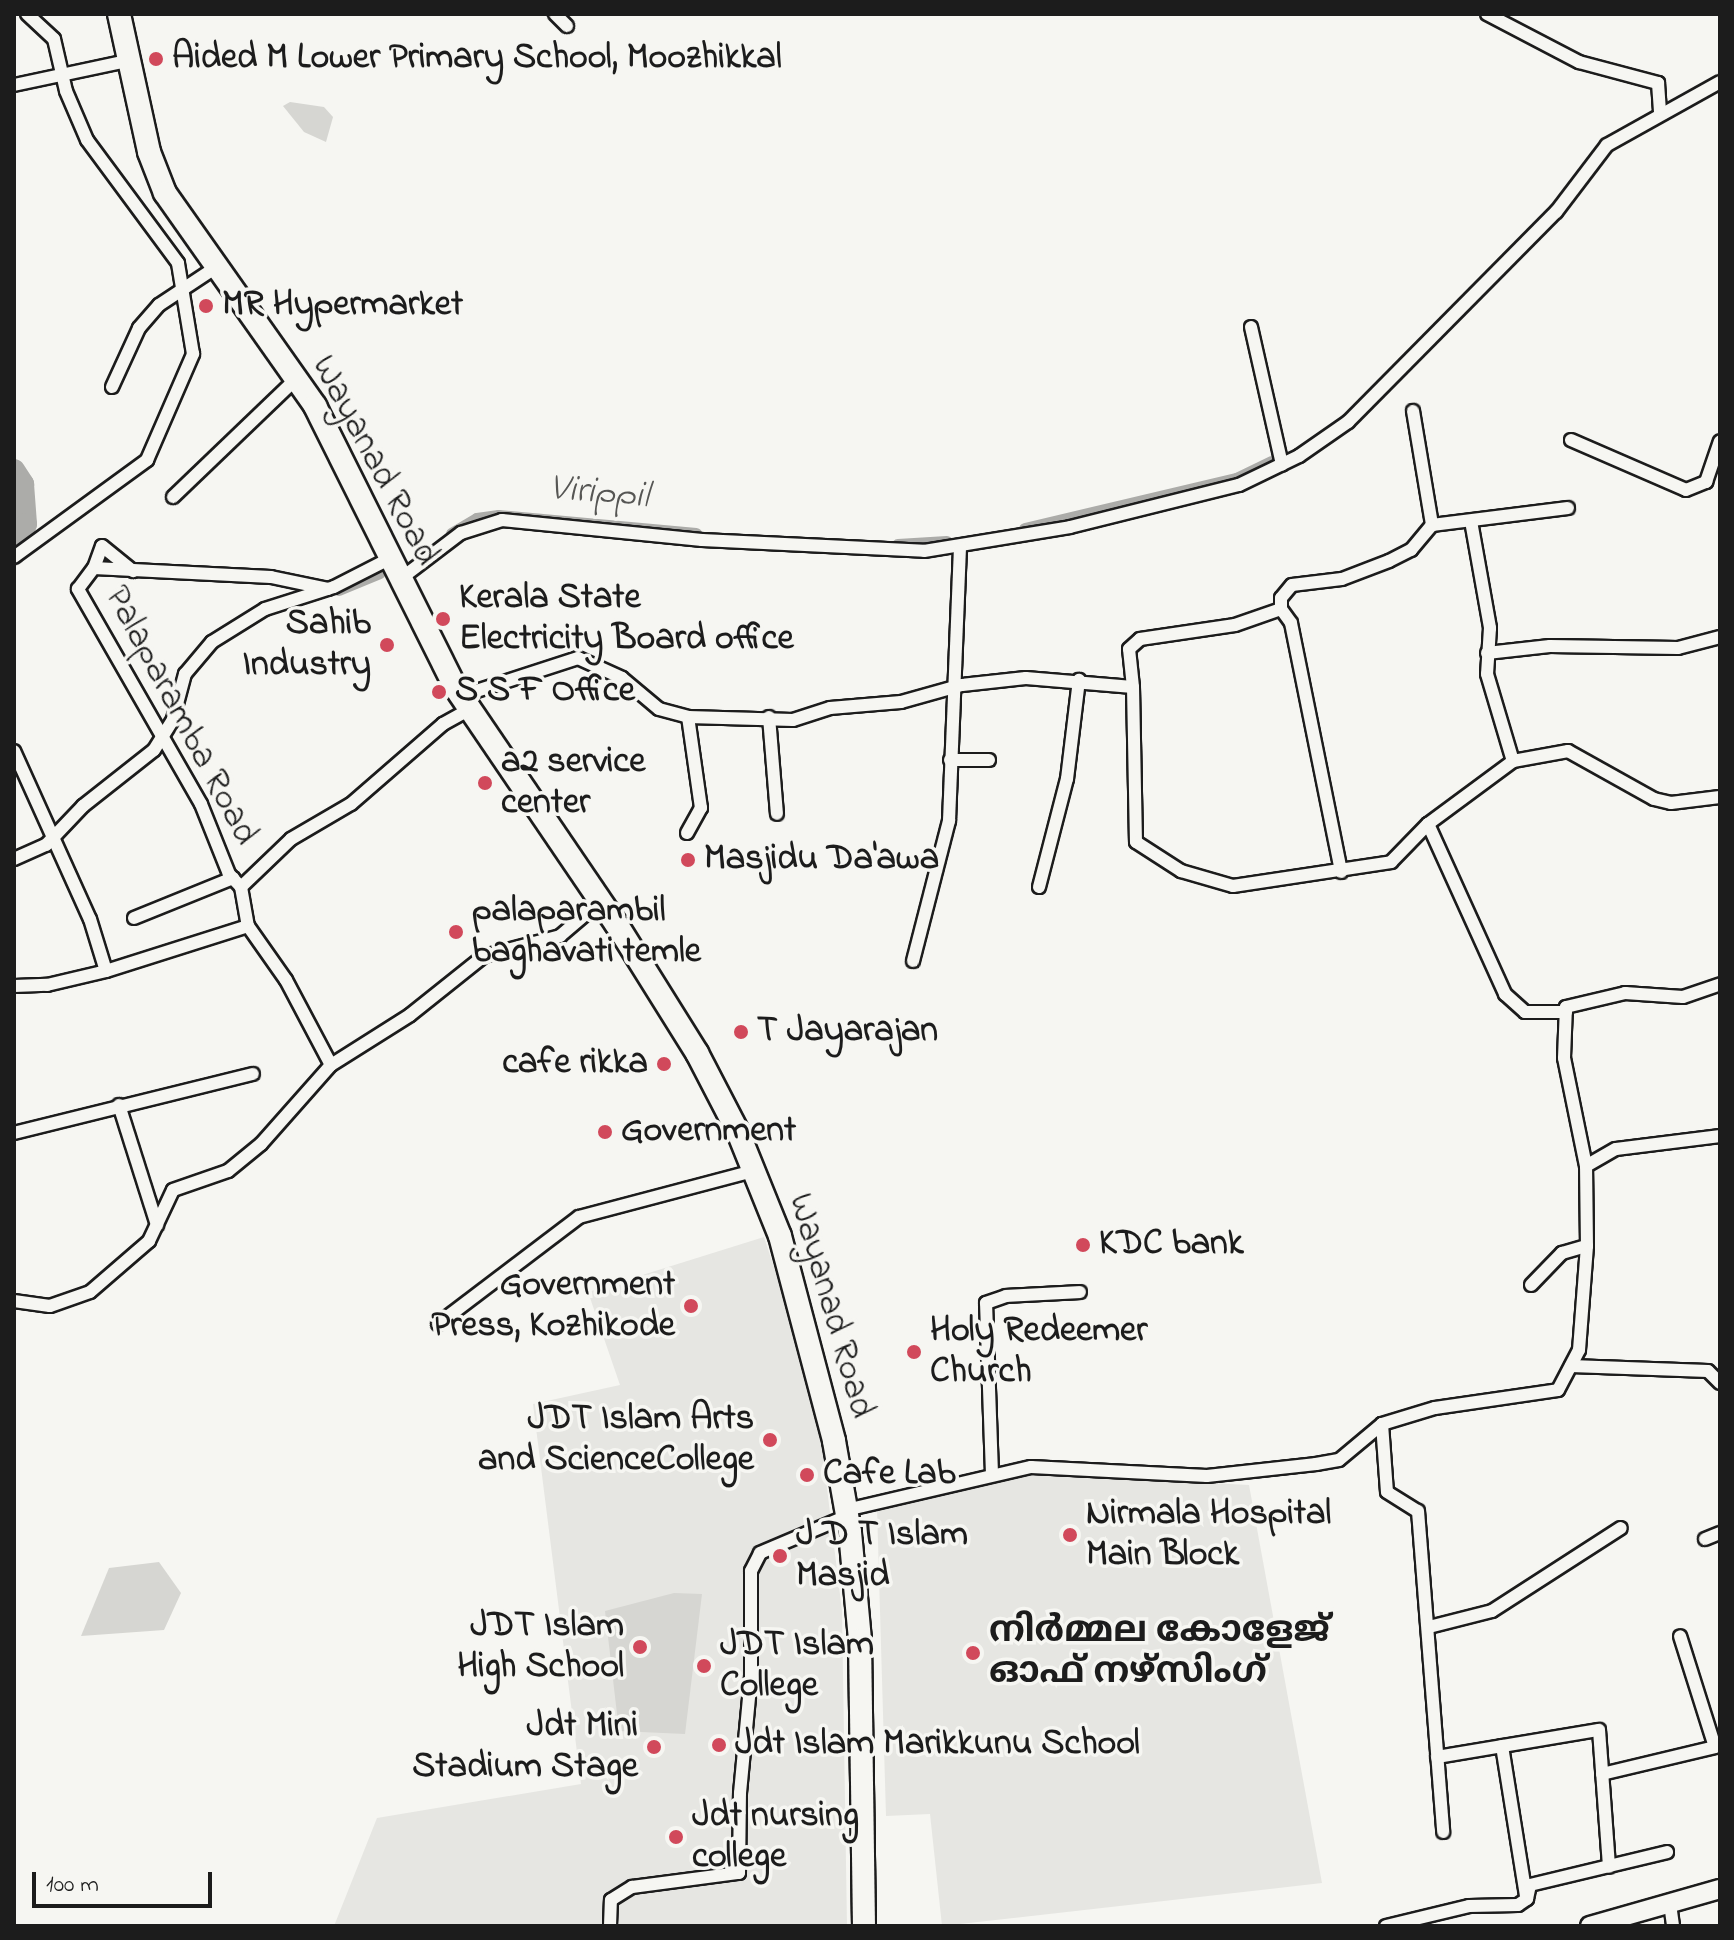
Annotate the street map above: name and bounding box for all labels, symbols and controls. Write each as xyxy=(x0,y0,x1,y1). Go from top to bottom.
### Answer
place label: Aided M Lower Primary School, Moozhikkal xyxy=(172,37,782,81)
marker: Aided M Lower Primary School, Moozhikkal xyxy=(147,50,165,68)
place label: MR Hypermarket xyxy=(222,284,463,328)
marker: MR Hypermarket xyxy=(197,297,215,315)
street label: Wayanad Road xyxy=(301,349,447,573)
water label: Virippil xyxy=(547,467,651,521)
place label: Kerala State Electricity Board office xyxy=(459,576,794,661)
street label: Palaparamba Road xyxy=(94,579,266,853)
place label: Sahib Industry xyxy=(242,602,371,687)
marker: Kerala State Electricity Board office xyxy=(434,610,452,628)
marker: Sahib Industry xyxy=(378,636,396,654)
place label: S S F Office xyxy=(455,670,635,714)
marker: S S F Office xyxy=(430,683,448,701)
place label: a2 service center xyxy=(501,740,645,825)
marker: a2 service center xyxy=(476,774,494,792)
place label: Masjidu Da'awa xyxy=(704,838,939,882)
marker: Masjidu Da'awa xyxy=(679,851,697,869)
place label: palaparambil baghavati temle xyxy=(472,889,701,974)
marker: palaparambil baghavati temle xyxy=(447,923,465,941)
place label: T Jayarajan xyxy=(757,1010,938,1054)
marker: T Jayarajan xyxy=(732,1023,750,1041)
place label: cafe rikka xyxy=(502,1042,648,1086)
marker: cafe rikka xyxy=(655,1055,673,1073)
place label: Government xyxy=(621,1110,796,1154)
marker: Government xyxy=(596,1123,614,1141)
street label: Wayanad Road xyxy=(777,1189,883,1423)
place label: KDC bank xyxy=(1099,1223,1244,1267)
marker: KDC bank xyxy=(1074,1236,1092,1254)
place label: Government Press, Kozhikode xyxy=(431,1263,675,1348)
marker: Government Press, Kozhikode xyxy=(682,1297,700,1315)
place label: Holy Redeemer Church xyxy=(930,1309,1147,1394)
marker: Holy Redeemer Church xyxy=(905,1343,923,1361)
place label: JDT Islam Arts and ScienceCollege xyxy=(478,1397,754,1482)
marker: JDT Islam Arts and ScienceCollege xyxy=(761,1431,779,1449)
place label: Cafe Lab xyxy=(823,1453,956,1497)
marker: Cafe Lab xyxy=(798,1466,816,1484)
place label: Nirmala Hospital Main Block xyxy=(1086,1492,1331,1577)
place label: J D T Islam Masjid xyxy=(796,1513,968,1598)
marker: Nirmala Hospital Main Block xyxy=(1061,1526,1079,1544)
marker: J D T Islam Masjid xyxy=(771,1547,789,1565)
place label: JDT Islam High School xyxy=(457,1604,624,1689)
place label: നിർമ്മല കോളേജ് ഓഫ് നഴ്സിംഗ് xyxy=(989,1610,1330,1695)
place label: JDT Islam College xyxy=(720,1623,874,1708)
marker: JDT Islam High School xyxy=(631,1638,649,1656)
marker: നിർമ്മല കോളേജ് ഓഫ് നഴ്സിംഗ് xyxy=(964,1644,982,1662)
marker: JDT Islam College xyxy=(695,1657,713,1675)
place label: Jdt Mini Stadium Stage xyxy=(412,1704,638,1789)
place label: Jdt Islam Marikkunu School xyxy=(735,1723,1140,1767)
marker: Jdt Islam Marikkunu School xyxy=(710,1736,728,1754)
marker: Jdt Mini Stadium Stage xyxy=(645,1738,663,1756)
place label: Jdt nursing college xyxy=(692,1794,859,1879)
marker: Jdt nursing college xyxy=(667,1828,685,1846)
scale bar xyxy=(36,1856,216,1906)
text: 100 m xyxy=(46,1868,99,1903)

